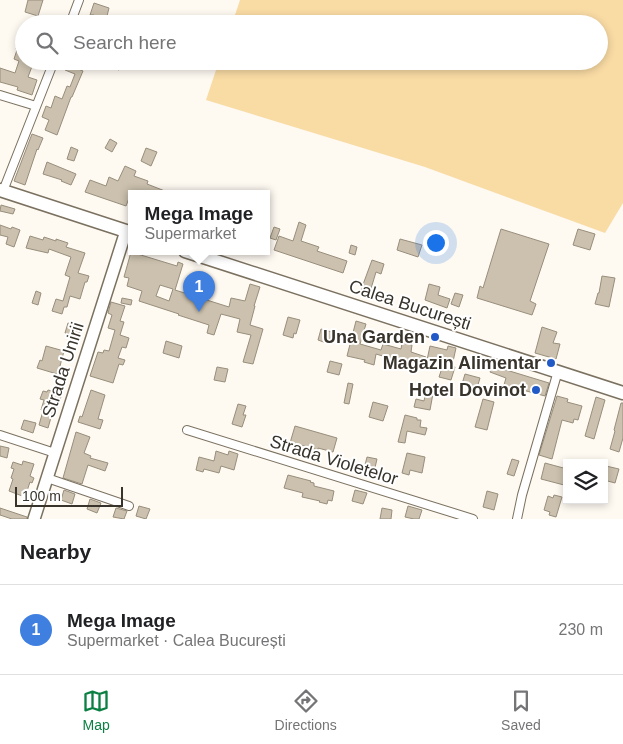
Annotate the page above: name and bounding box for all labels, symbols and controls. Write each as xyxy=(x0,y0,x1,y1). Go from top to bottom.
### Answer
search box xyxy=(15,15,608,70)
icon: search xyxy=(33,29,61,57)
text: Search here xyxy=(73,32,177,53)
popup xyxy=(128,190,270,255)
text: Mega Image xyxy=(145,203,253,224)
text: Supermarket xyxy=(145,225,236,242)
your location xyxy=(423,230,449,256)
pin: 1 xyxy=(183,271,215,312)
street label: Calea București xyxy=(346,276,474,334)
street label: Strada Unirii xyxy=(38,320,88,420)
place label: Una Garden xyxy=(323,327,425,347)
marker: Una Garden xyxy=(429,331,441,343)
place label: Magazin Alimentar xyxy=(383,353,541,373)
marker: Magazin Alimentar xyxy=(545,357,557,369)
place label: Hotel Dovinot xyxy=(409,380,526,400)
marker: Hotel Dovinot xyxy=(530,384,542,396)
street label: Strada Violetelor xyxy=(268,431,400,489)
map controls xyxy=(563,459,608,504)
button: layers xyxy=(563,459,608,504)
scale bar xyxy=(15,484,122,507)
text: 100 m xyxy=(22,488,61,504)
text: Nearby xyxy=(20,540,91,563)
text: Mega Image xyxy=(67,610,176,631)
text: 1 xyxy=(32,621,40,638)
text: 230 m xyxy=(559,621,603,638)
text: Supermarket · Calea București xyxy=(67,632,286,649)
tab: Map xyxy=(82,687,110,733)
tab: Directions xyxy=(275,687,337,733)
tab: Saved xyxy=(501,687,541,733)

